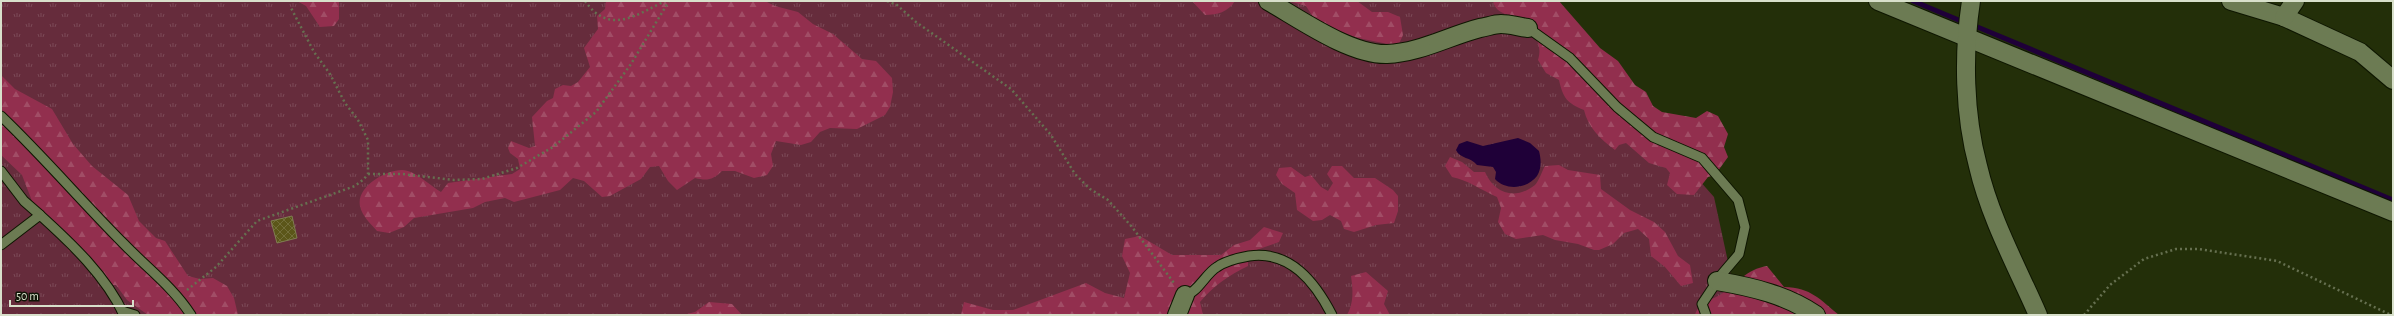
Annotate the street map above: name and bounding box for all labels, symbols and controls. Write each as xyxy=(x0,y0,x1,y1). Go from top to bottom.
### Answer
scale bar xyxy=(10,282,133,308)
text: 50 m xyxy=(16,290,39,302)

